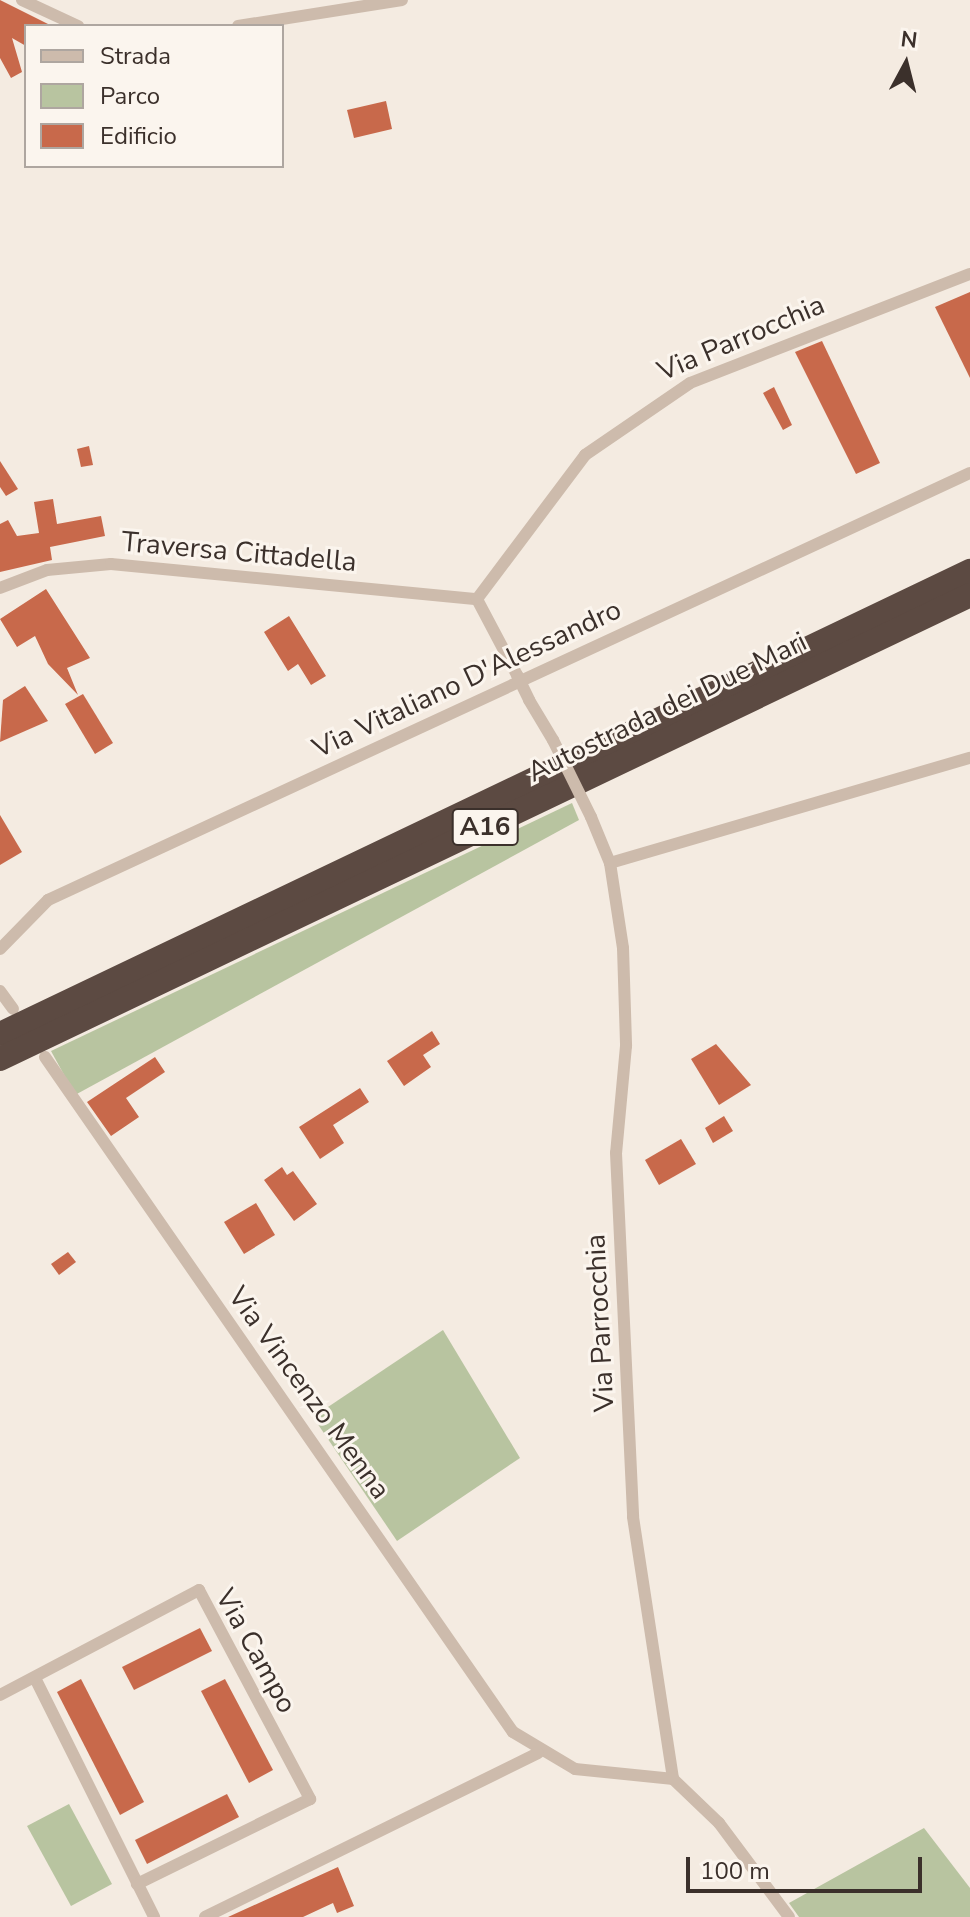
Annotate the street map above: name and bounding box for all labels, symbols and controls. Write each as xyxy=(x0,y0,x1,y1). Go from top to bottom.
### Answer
legend xyxy=(24,24,284,168)
north arrow xyxy=(866,24,946,104)
text: N xyxy=(899,24,919,56)
text: Strada xyxy=(100,40,171,72)
text: Parco xyxy=(100,80,160,112)
text: Edificio xyxy=(100,120,177,152)
street label: Via Parrocchia xyxy=(652,288,830,388)
street label: Traversa Cittadella xyxy=(120,525,358,579)
street label: Via Vitaliano D'Alessandro xyxy=(307,593,627,765)
street label: Autostrada dei Due Mari xyxy=(522,625,812,789)
road number: A16 xyxy=(451,805,519,849)
street label: Via Parrocchia xyxy=(579,1233,621,1413)
street label: Via Vincenzo Menna xyxy=(221,1280,397,1506)
street label: Via Campo xyxy=(208,1583,304,1719)
scale bar xyxy=(690,1841,926,1891)
text: 100 m xyxy=(700,1855,770,1887)

